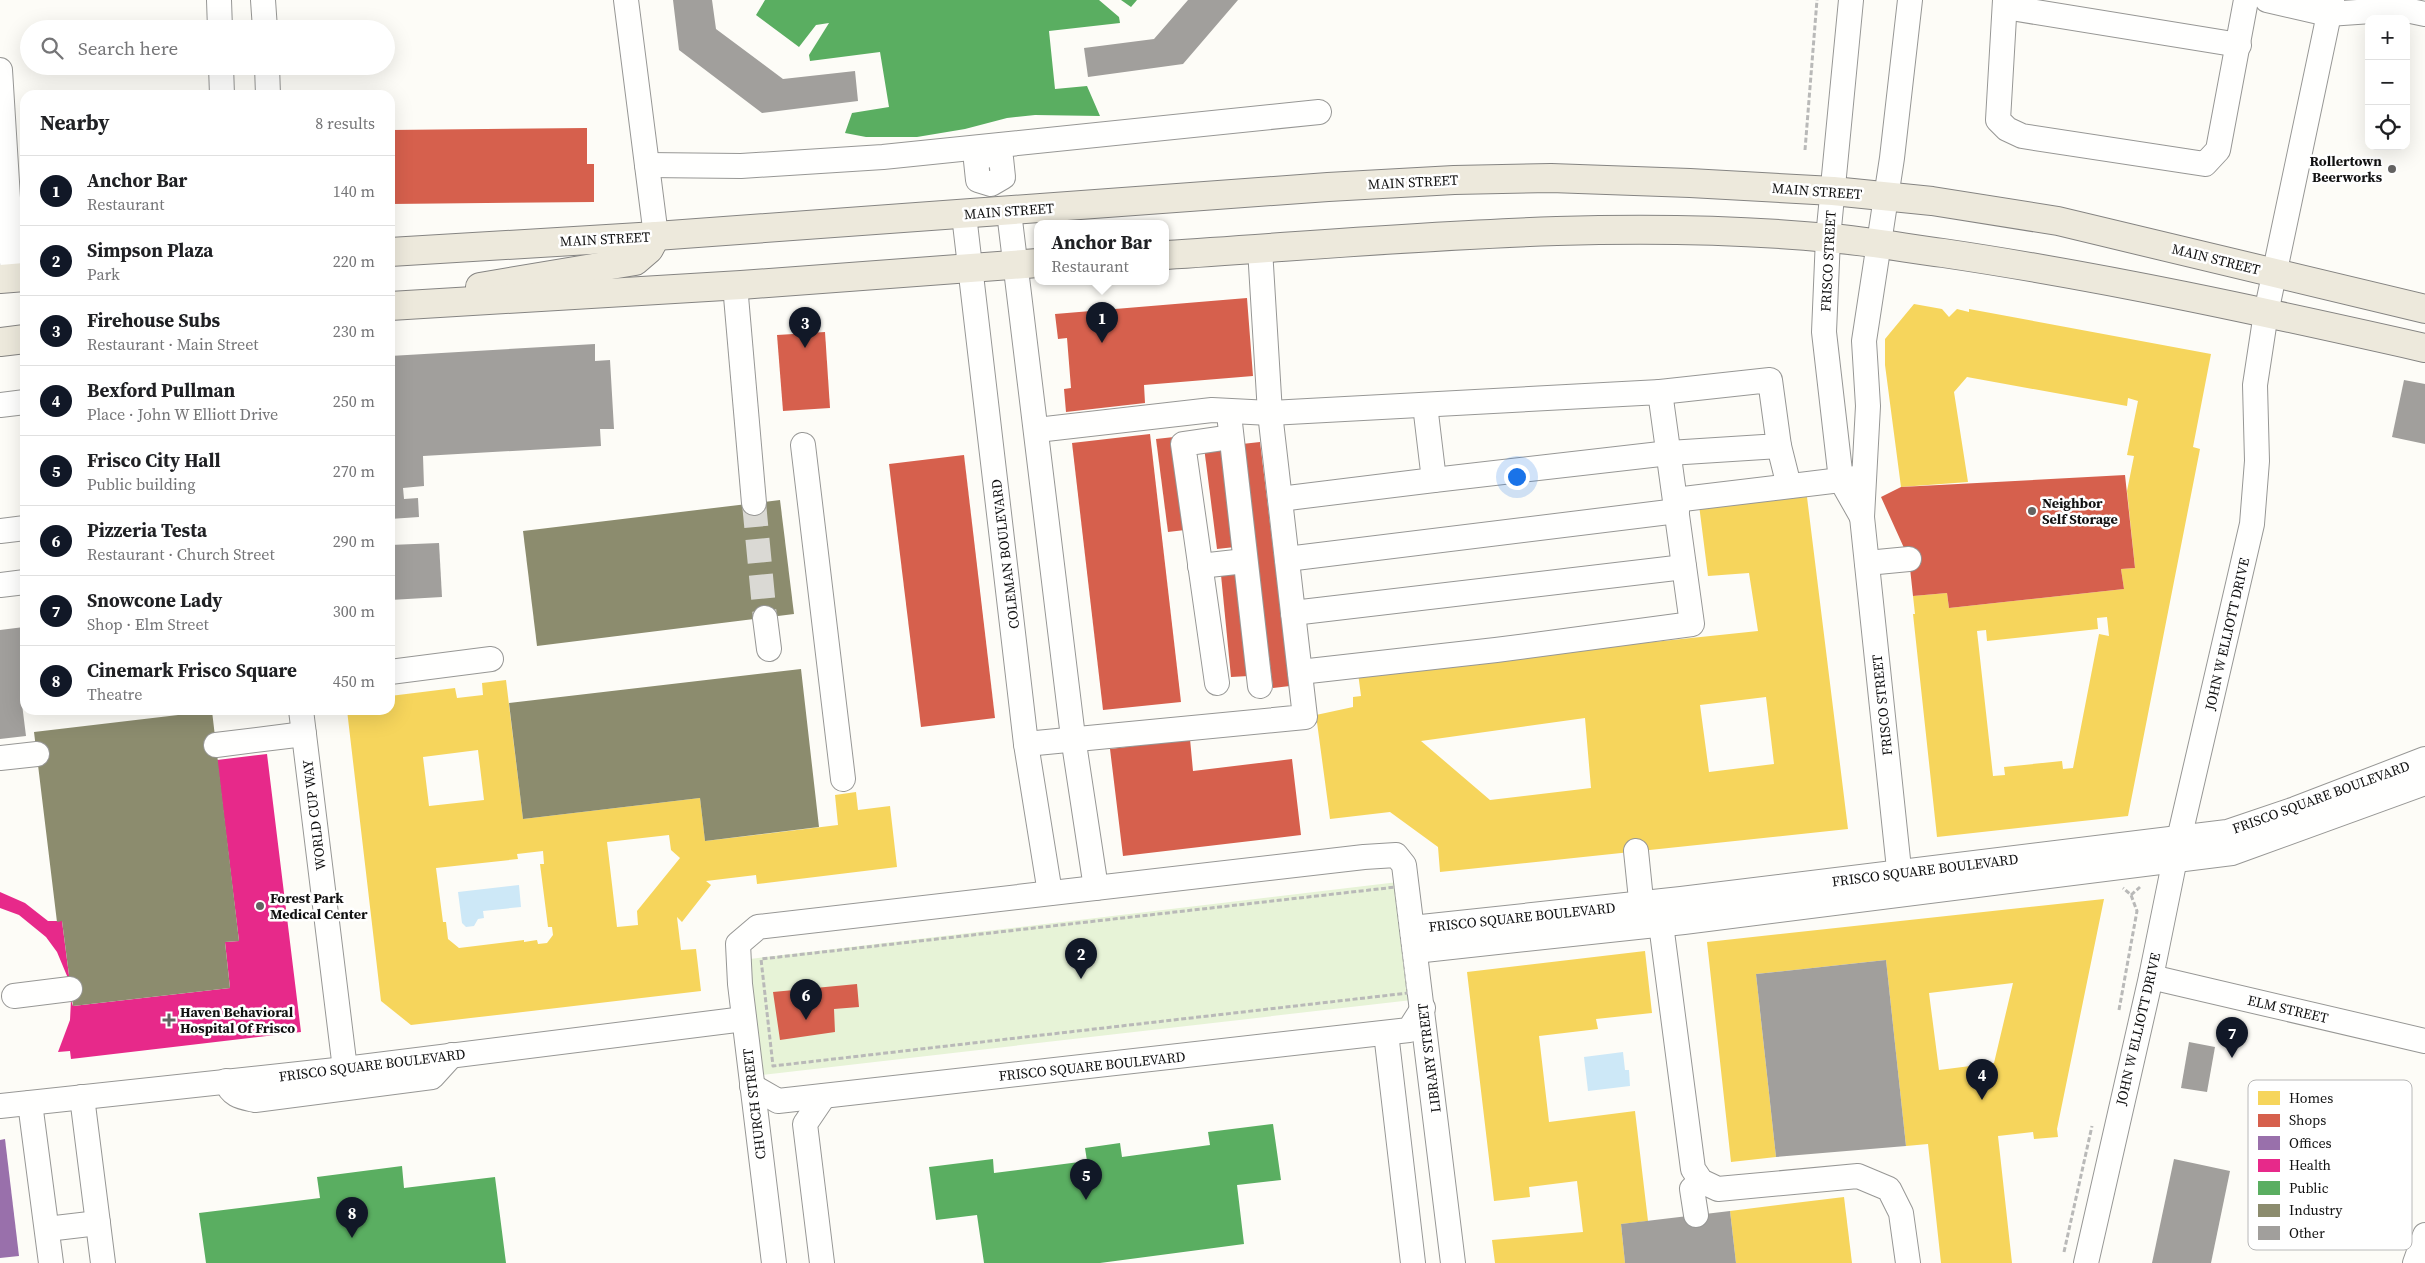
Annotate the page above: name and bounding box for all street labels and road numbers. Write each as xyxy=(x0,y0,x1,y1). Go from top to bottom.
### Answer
street label: MAIN STREET xyxy=(1367,170,1459,194)
street label: MAIN STREET xyxy=(1771,178,1863,204)
street label: MAIN STREET xyxy=(963,198,1055,224)
street label: FRISCO STREET xyxy=(1815,209,1841,312)
street label: MAIN STREET xyxy=(559,227,651,251)
street label: MAIN STREET xyxy=(2170,238,2263,280)
street label: COLEMAN BOULEVARD xyxy=(986,478,1024,630)
street label: JOHN W ELLIOTT DRIVE xyxy=(2199,556,2254,713)
street label: FRISCO STREET xyxy=(1867,653,1897,756)
street label: FRISCO SQUARE BOULEVARD xyxy=(2229,755,2413,838)
street label: WORLD CUP WAY xyxy=(297,758,331,871)
street label: FRISCO SQUARE BOULEVARD xyxy=(1831,849,2019,891)
street label: FRISCO SQUARE BOULEVARD xyxy=(1428,897,1616,937)
street label: JOHN W ELLIOTT DRIVE xyxy=(2110,951,2165,1108)
street label: ELM STREET xyxy=(2246,990,2331,1028)
street label: LIBRARY STREET xyxy=(1412,1002,1446,1114)
street label: FRISCO SQUARE BOULEVARD xyxy=(278,1044,466,1086)
street label: FRISCO SQUARE BOULEVARD xyxy=(998,1046,1186,1086)
street label: CHURCH STREET xyxy=(737,1047,771,1161)

